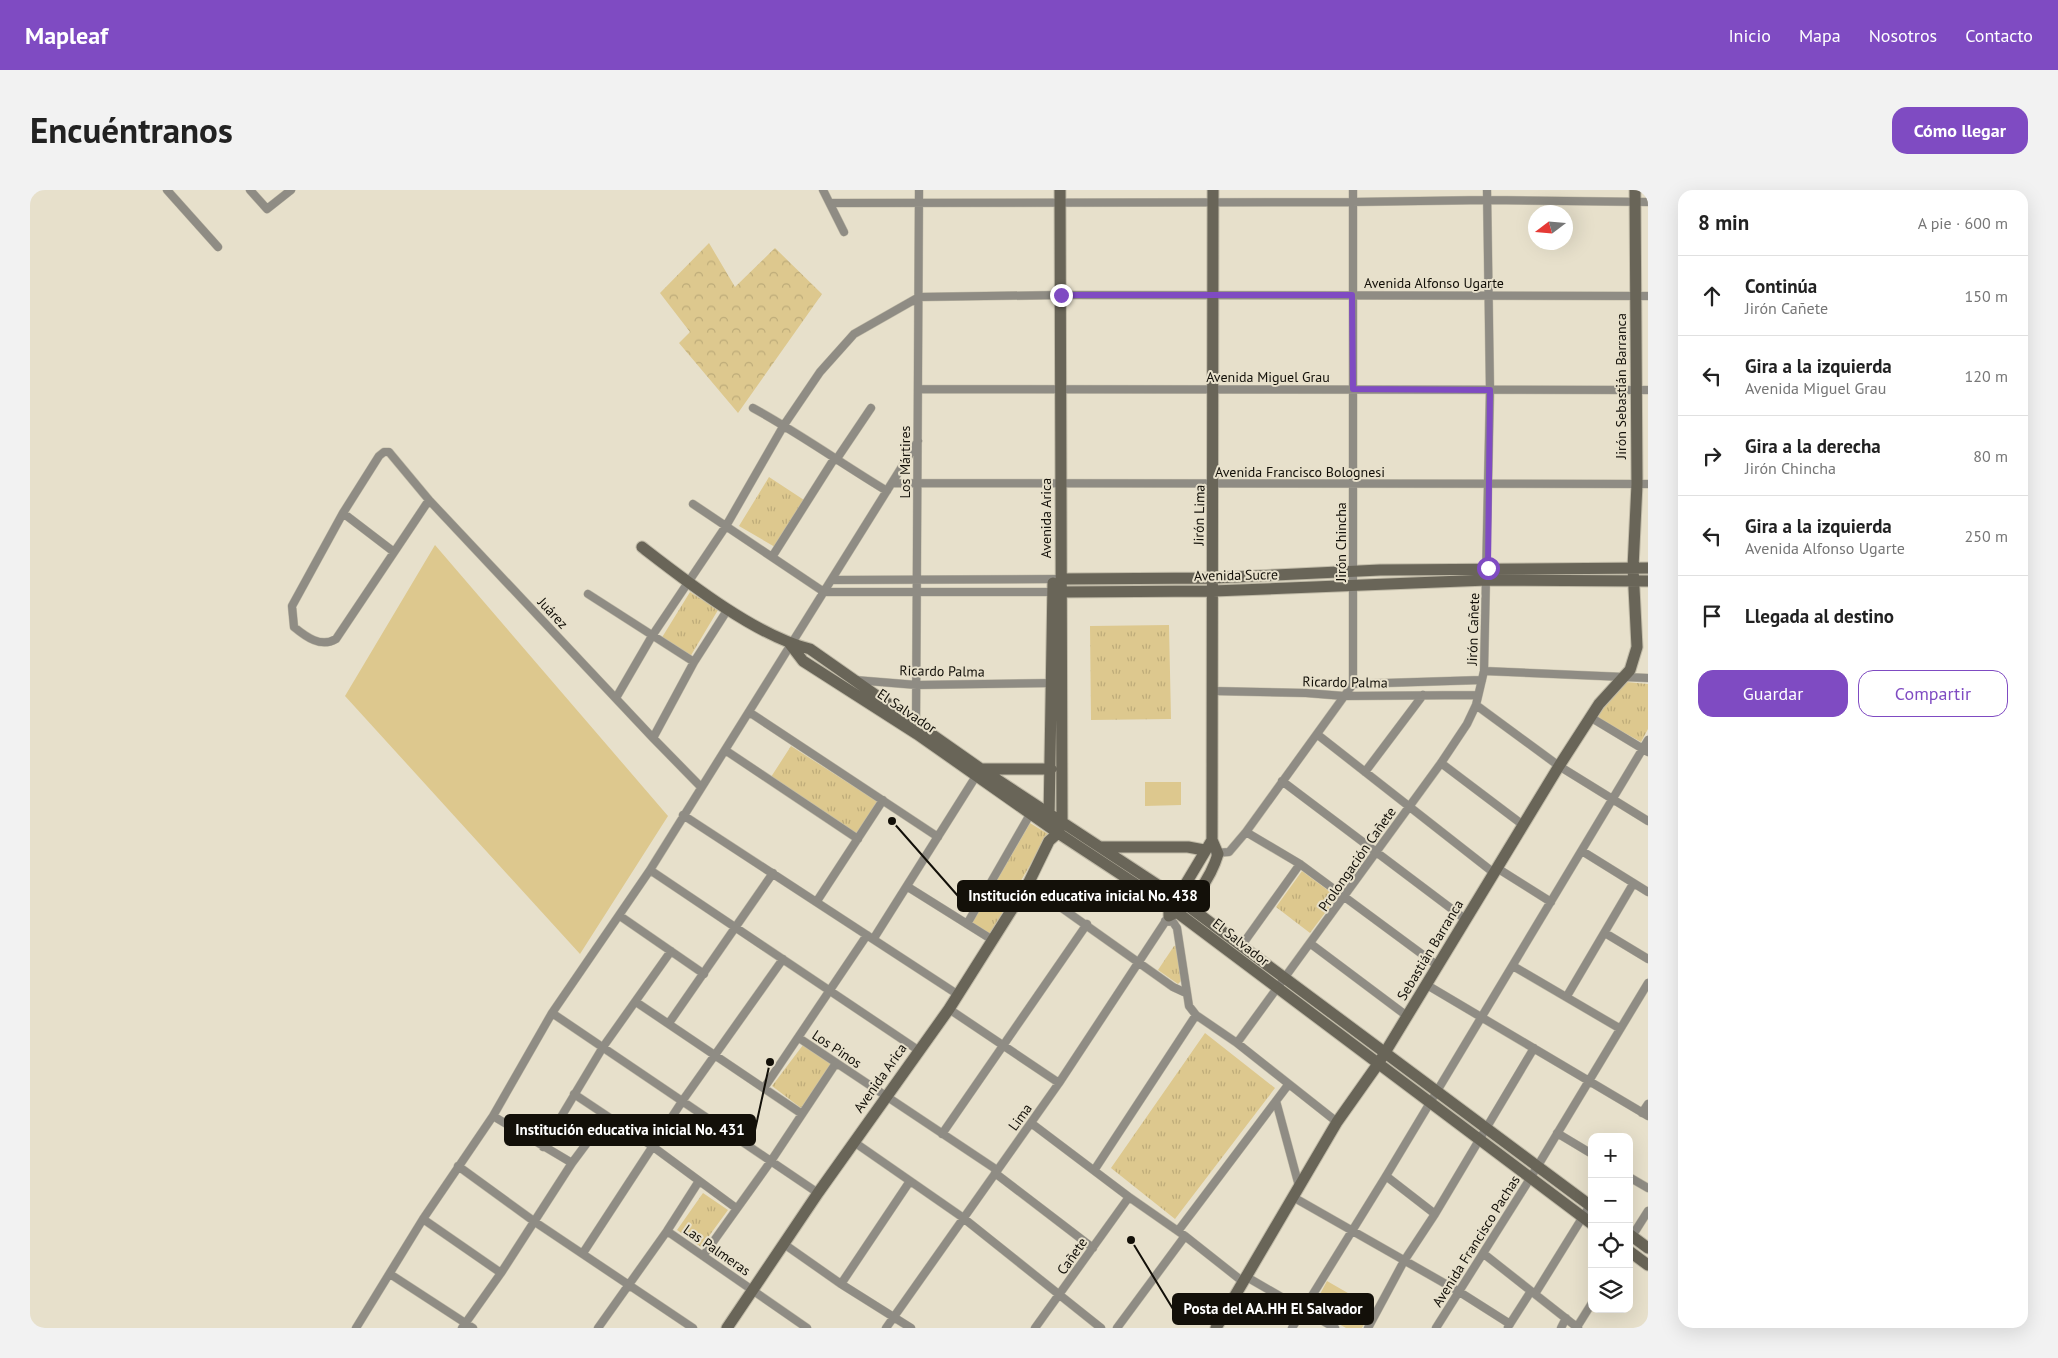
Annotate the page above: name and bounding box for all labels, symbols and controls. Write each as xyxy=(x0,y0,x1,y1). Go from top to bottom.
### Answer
text: Mapleaf xyxy=(25,20,108,51)
text: Inicio xyxy=(1728,24,1771,47)
text: Mapa xyxy=(1799,24,1841,47)
text: Nosotros xyxy=(1869,24,1937,47)
text: Contacto xyxy=(1965,24,2033,47)
text: Encuéntranos xyxy=(30,107,233,153)
button: Cómo llegar xyxy=(1892,107,2028,154)
north arrow xyxy=(1528,205,1573,250)
text: 8 min xyxy=(1698,209,1749,236)
text: A pie · 600 m xyxy=(1918,213,2008,233)
street label: Avenida Alfonso Ugarte xyxy=(1364,274,1504,292)
text: Continúa xyxy=(1745,274,1817,298)
icon: ahead xyxy=(1698,282,1726,310)
route end xyxy=(1050,284,1073,307)
text: 150 m xyxy=(1965,286,2008,306)
text: Jirón Cañete xyxy=(1745,298,1828,318)
street label: Jirón Sebastián Barranca xyxy=(1612,313,1630,460)
text: Gira a la izquierda xyxy=(1745,354,1892,378)
icon: left xyxy=(1698,362,1726,390)
text: 120 m xyxy=(1965,366,2008,386)
street label: Avenida Miguel Grau xyxy=(1206,368,1330,386)
text: Avenida Miguel Grau xyxy=(1745,378,1886,398)
street label: Los Mártires xyxy=(896,425,914,499)
text: Gira a la derecha xyxy=(1745,434,1881,458)
icon: right xyxy=(1698,442,1726,470)
text: 80 m xyxy=(1973,446,2008,466)
text: Jirón Chincha xyxy=(1745,458,1836,478)
street label: Avenida Francisco Bolognesi xyxy=(1215,463,1385,481)
street label: Avenida Arica xyxy=(1037,478,1055,558)
street label: Jirón Lima xyxy=(1189,484,1209,547)
street label: Jirón Chincha xyxy=(1332,502,1350,583)
text: Gira a la izquierda xyxy=(1745,514,1892,538)
icon: left xyxy=(1698,522,1726,550)
text: 250 m xyxy=(1965,526,2008,546)
text: Avenida Alfonso Ugarte xyxy=(1745,538,1905,558)
route start xyxy=(1477,557,1500,580)
street label: Avenida Sucre xyxy=(1194,565,1278,585)
street label: Jirón Cañete xyxy=(1463,592,1483,667)
street label: Juárez xyxy=(533,593,572,633)
icon: arrive xyxy=(1698,602,1726,630)
text: Llegada al destino xyxy=(1745,604,1894,628)
street label: Ricardo Palma xyxy=(899,661,985,681)
button: Guardar xyxy=(1698,670,1848,717)
button: Compartir xyxy=(1858,670,2008,717)
street label: Ricardo Palma xyxy=(1302,672,1388,692)
street label: El Salvador xyxy=(874,685,940,737)
street label: Prolongación Cañete xyxy=(1314,803,1400,915)
callout: Institución educativa inicial No. 438 xyxy=(958,881,1209,911)
text: Institución educativa inicial No. 438 xyxy=(968,886,1198,905)
street label: Sebastián Barranca xyxy=(1393,896,1467,1004)
street label: El Salvador xyxy=(1209,914,1273,970)
street label: Los Pinos xyxy=(809,1026,865,1072)
street label: Avenida Arica xyxy=(850,1040,911,1116)
street label: Lima xyxy=(1004,1100,1036,1134)
callout: Institución educativa inicial No. 431 xyxy=(505,1115,755,1145)
text: Institución educativa inicial No. 431 xyxy=(515,1120,745,1139)
map controls xyxy=(1588,1133,1633,1313)
button: + xyxy=(1588,1133,1633,1178)
street label: Avenida Francisco Pachas xyxy=(1428,1172,1524,1310)
button: − xyxy=(1588,1178,1633,1223)
street label: Las Palmeras xyxy=(680,1220,754,1280)
button: locate xyxy=(1588,1223,1633,1268)
street label: Cañete xyxy=(1053,1234,1091,1278)
button: layers xyxy=(1588,1268,1633,1313)
callout: Posta del AA.HH El Salvador xyxy=(1173,1294,1373,1324)
text: Posta del AA.HH El Salvador xyxy=(1183,1299,1363,1318)

